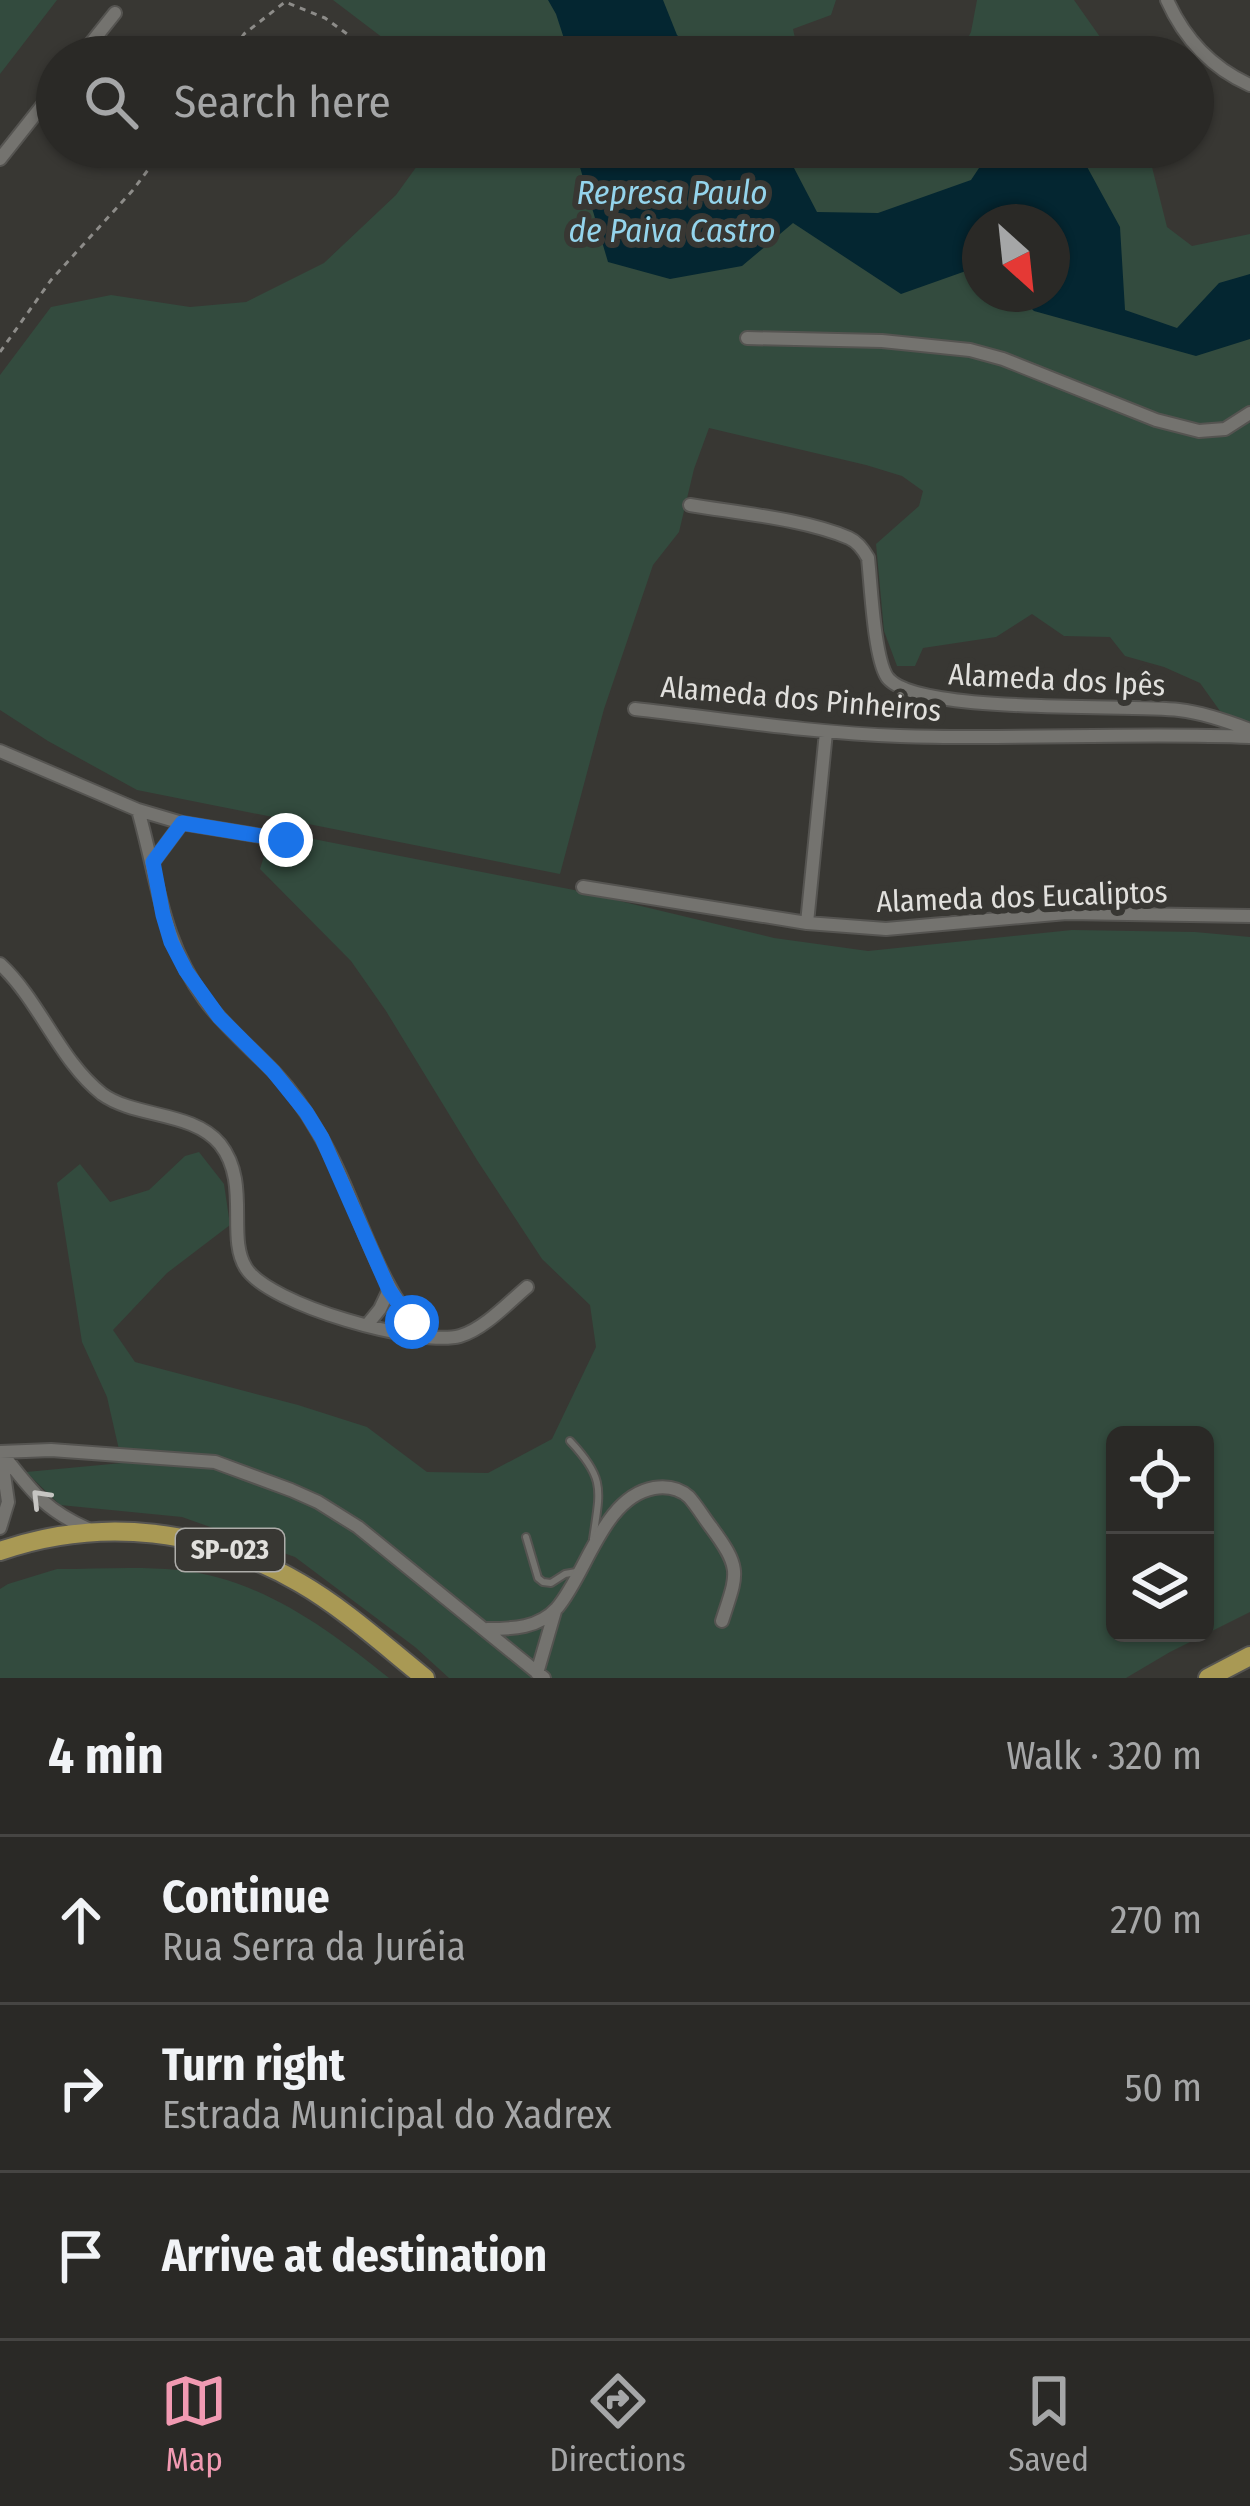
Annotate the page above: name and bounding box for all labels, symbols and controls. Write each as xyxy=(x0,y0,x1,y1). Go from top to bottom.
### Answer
search box xyxy=(36,36,1214,168)
icon: search xyxy=(78,69,144,135)
text: Search here xyxy=(174,75,391,129)
water label: Represa Paulo de Paiva Castro xyxy=(568,173,776,251)
north arrow xyxy=(962,204,1070,312)
street label: Alameda dos Ipês xyxy=(948,656,1166,704)
street label: Alameda dos Pinheiros xyxy=(659,669,943,729)
route end xyxy=(259,813,313,867)
street label: Alameda dos Eucaliptos xyxy=(876,874,1168,920)
route start xyxy=(385,1295,439,1349)
map controls xyxy=(1106,1426,1214,1642)
button: locate xyxy=(1106,1426,1214,1534)
one-way arrow xyxy=(32,1490,54,1512)
road number: SP-023 xyxy=(176,1529,284,1571)
button: layers xyxy=(1106,1534,1214,1642)
text: 4 min xyxy=(48,1725,164,1787)
text: Walk · 320 m xyxy=(1006,1733,1202,1779)
text: Continue xyxy=(162,1870,330,1924)
icon: ahead xyxy=(48,1887,114,1953)
text: 270 m xyxy=(1110,1897,1202,1943)
text: Rua Serra da Juréia xyxy=(162,1924,466,1970)
text: Turn right xyxy=(162,2038,345,2092)
icon: right xyxy=(48,2055,114,2121)
text: 50 m xyxy=(1125,2065,1202,2111)
text: Estrada Municipal do Xadrex xyxy=(162,2092,612,2138)
icon: arrive xyxy=(48,2223,114,2289)
text: Arrive at destination xyxy=(162,2229,547,2283)
tab: Map xyxy=(161,2368,227,2480)
tab: Directions xyxy=(549,2368,686,2480)
tab: Saved xyxy=(1008,2368,1089,2480)

